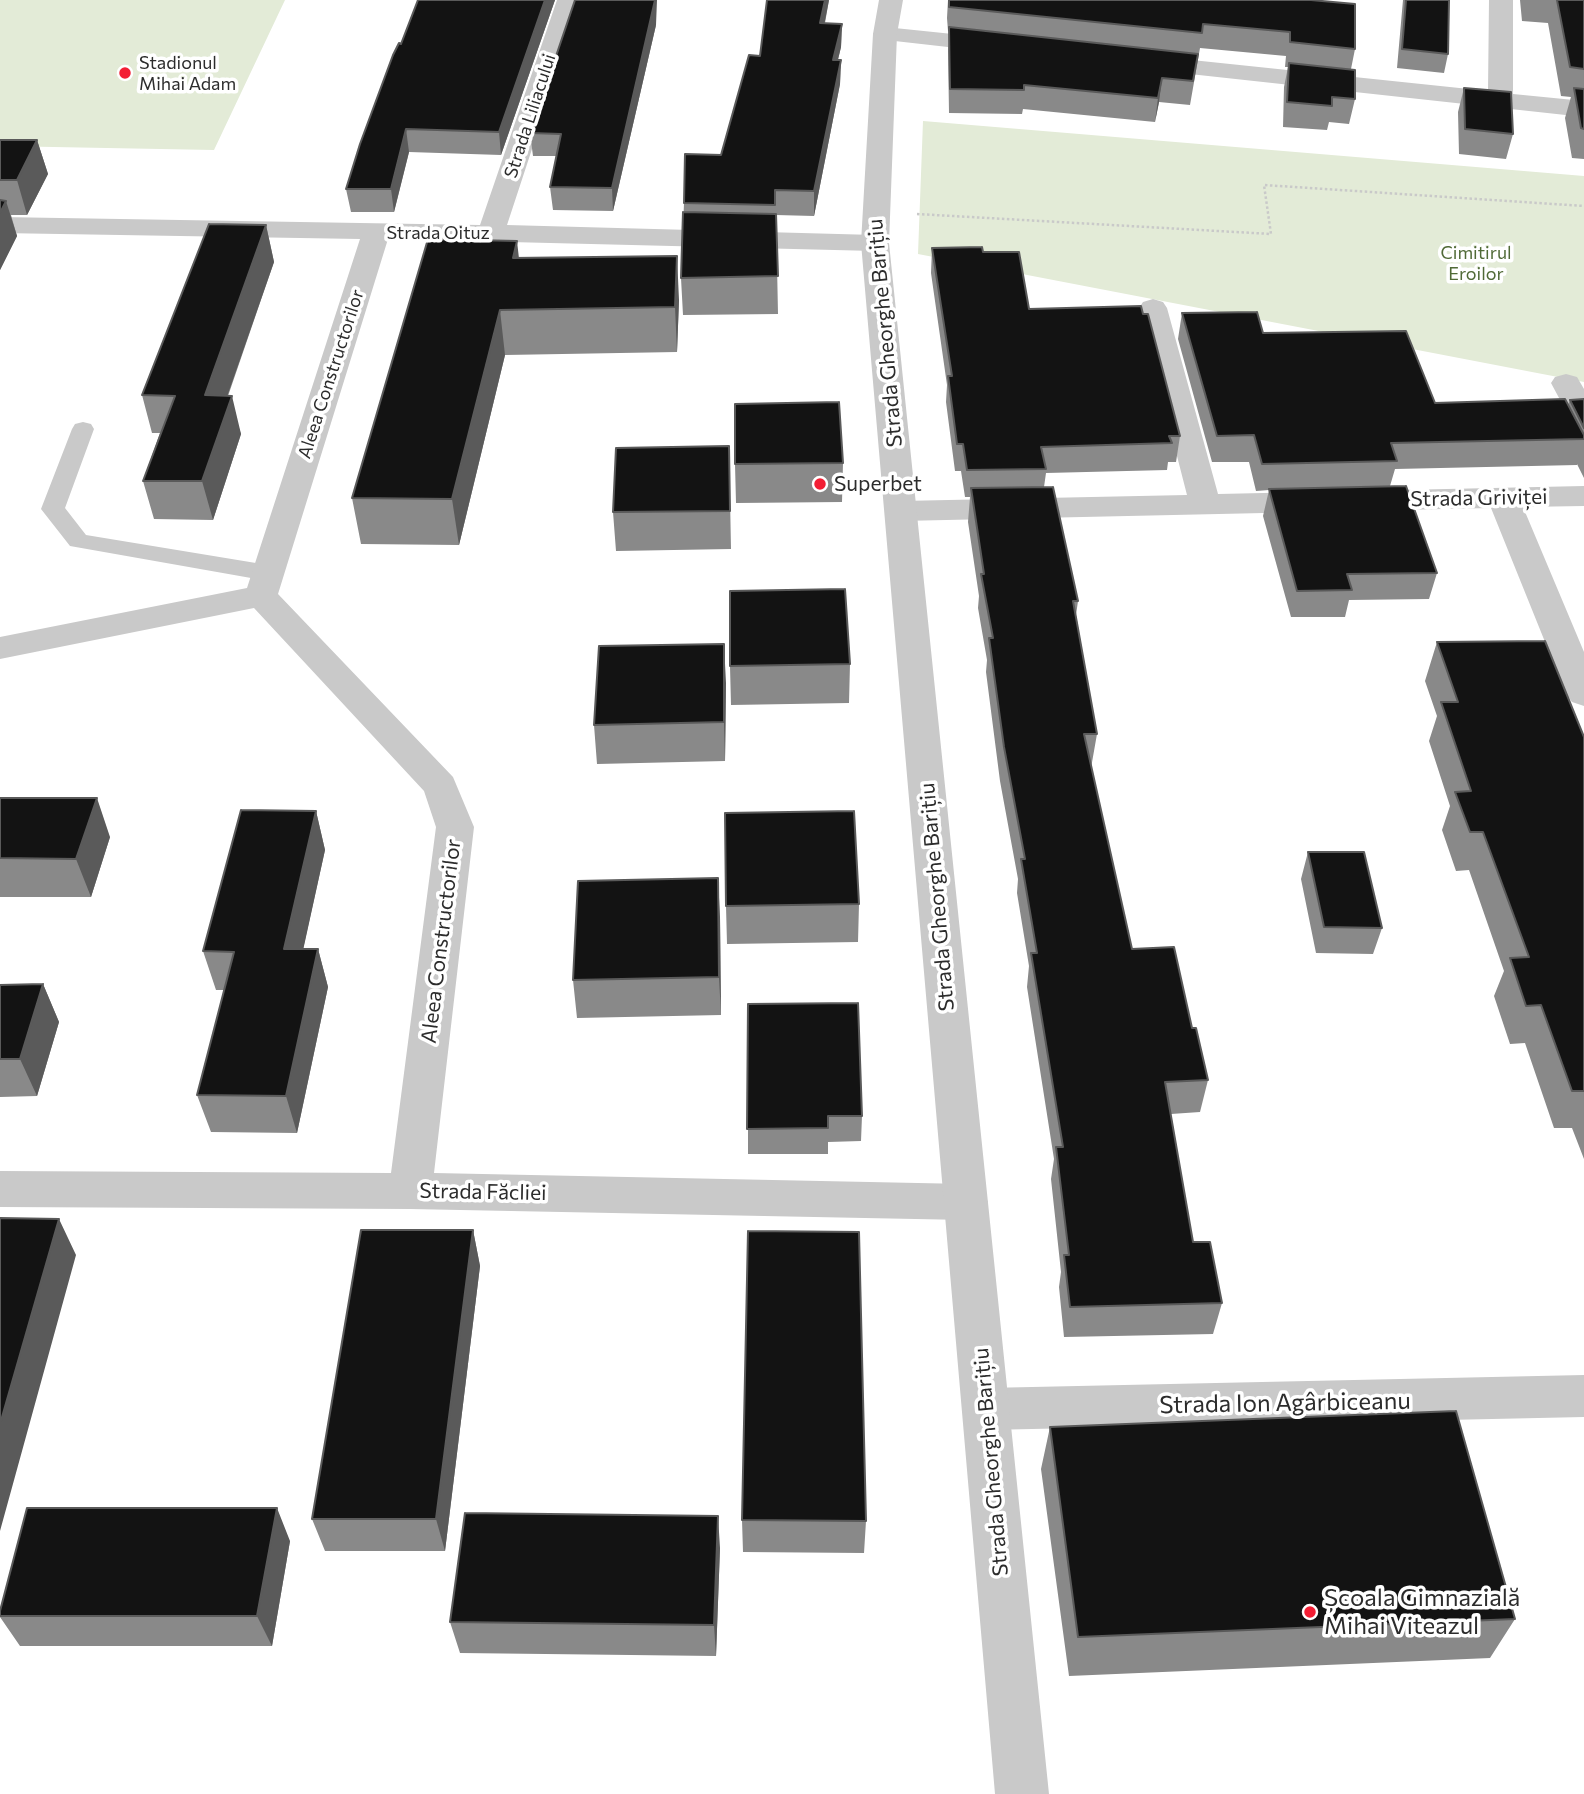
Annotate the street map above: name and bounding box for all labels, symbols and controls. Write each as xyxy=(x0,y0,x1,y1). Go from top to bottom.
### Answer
street label: Strada Liliacului xyxy=(500,51,560,181)
place label: Stadionul Mihai Adam xyxy=(139,52,236,94)
marker: Stadionul Mihai Adam xyxy=(117,65,133,81)
street label: Strada Gheorghe Barițiu xyxy=(862,218,908,448)
street label: Strada Oituz xyxy=(386,222,490,244)
park label: Cimitirul Eroilor xyxy=(1440,242,1512,284)
street label: Aleea Constructorilor xyxy=(293,287,369,461)
place label: Superbet xyxy=(834,471,922,497)
marker: Superbet xyxy=(812,476,828,492)
street label: Strada Griviței xyxy=(1410,484,1548,512)
street label: Strada Gheorghe Barițiu xyxy=(914,782,960,1012)
street label: Aleea Constructorilor xyxy=(416,837,466,1045)
street label: Strada Făcliei xyxy=(419,1178,547,1206)
street label: Strada Gheorghe Barițiu xyxy=(968,1347,1014,1577)
street label: Strada Ion Agârbiceanu xyxy=(1159,1386,1411,1420)
place label: Școala Gimnazială Mihai Viteazul xyxy=(1324,1584,1520,1640)
marker: Școala Gimnazială Mihai Viteazul xyxy=(1302,1604,1318,1620)

